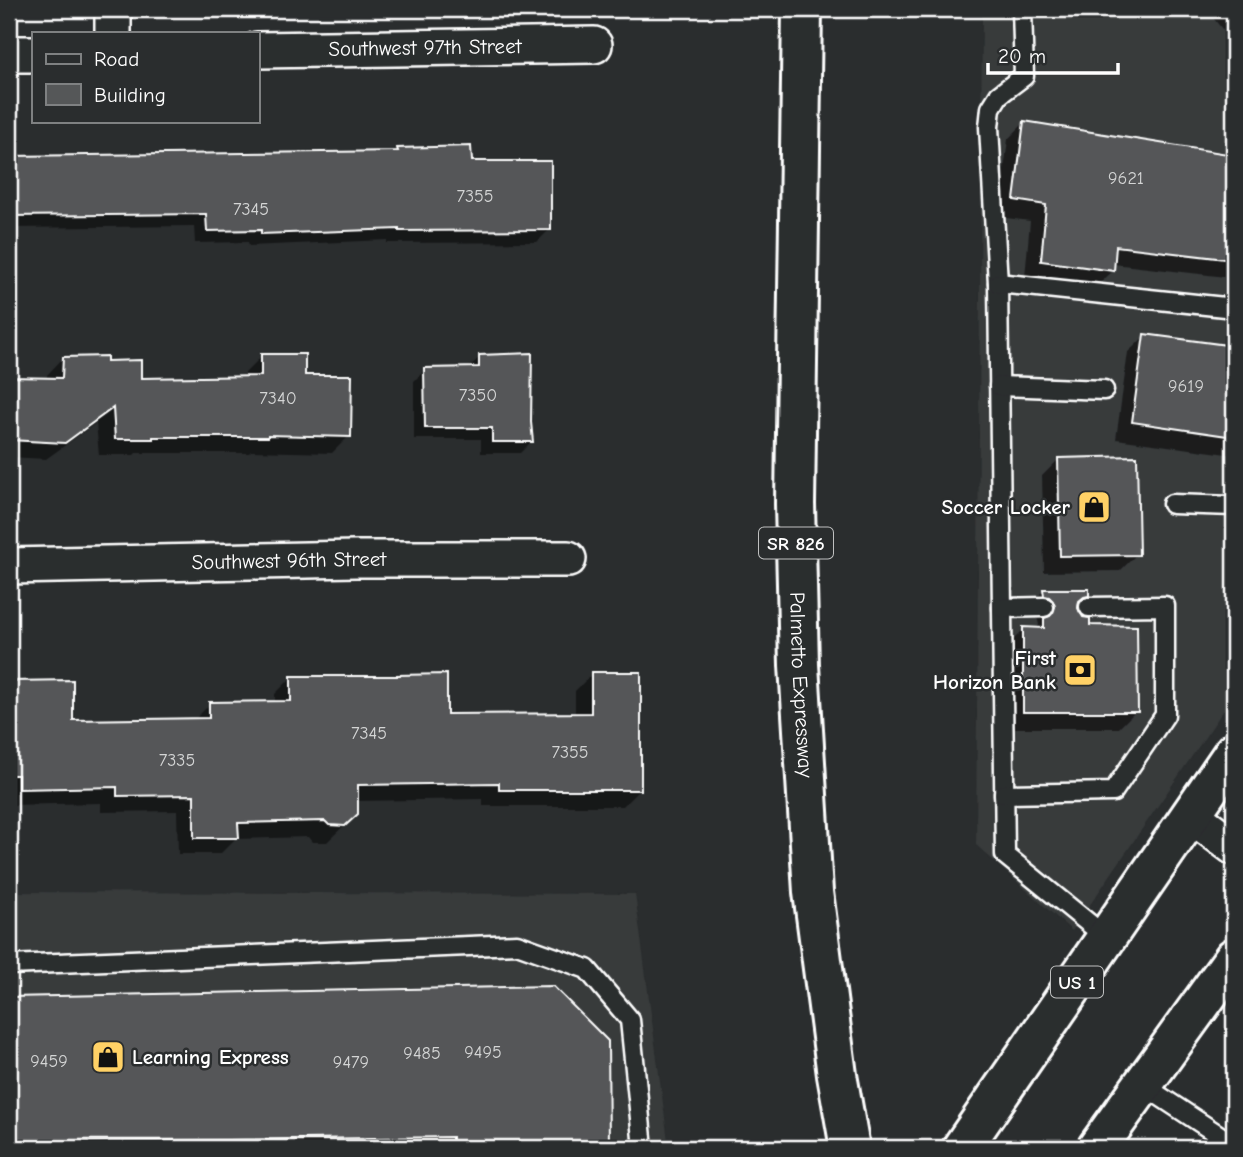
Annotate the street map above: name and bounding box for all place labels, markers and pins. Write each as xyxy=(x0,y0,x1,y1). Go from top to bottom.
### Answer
shop icon: Soccer Locker xyxy=(1075,488,1113,526)
place label: Soccer Locker xyxy=(942,495,1071,519)
place label: First Horizon Bank xyxy=(933,646,1057,694)
bank icon: First Horizon Bank xyxy=(1061,651,1099,689)
shop icon: Learning Express xyxy=(89,1038,127,1076)
place label: Learning Express xyxy=(132,1045,289,1069)

